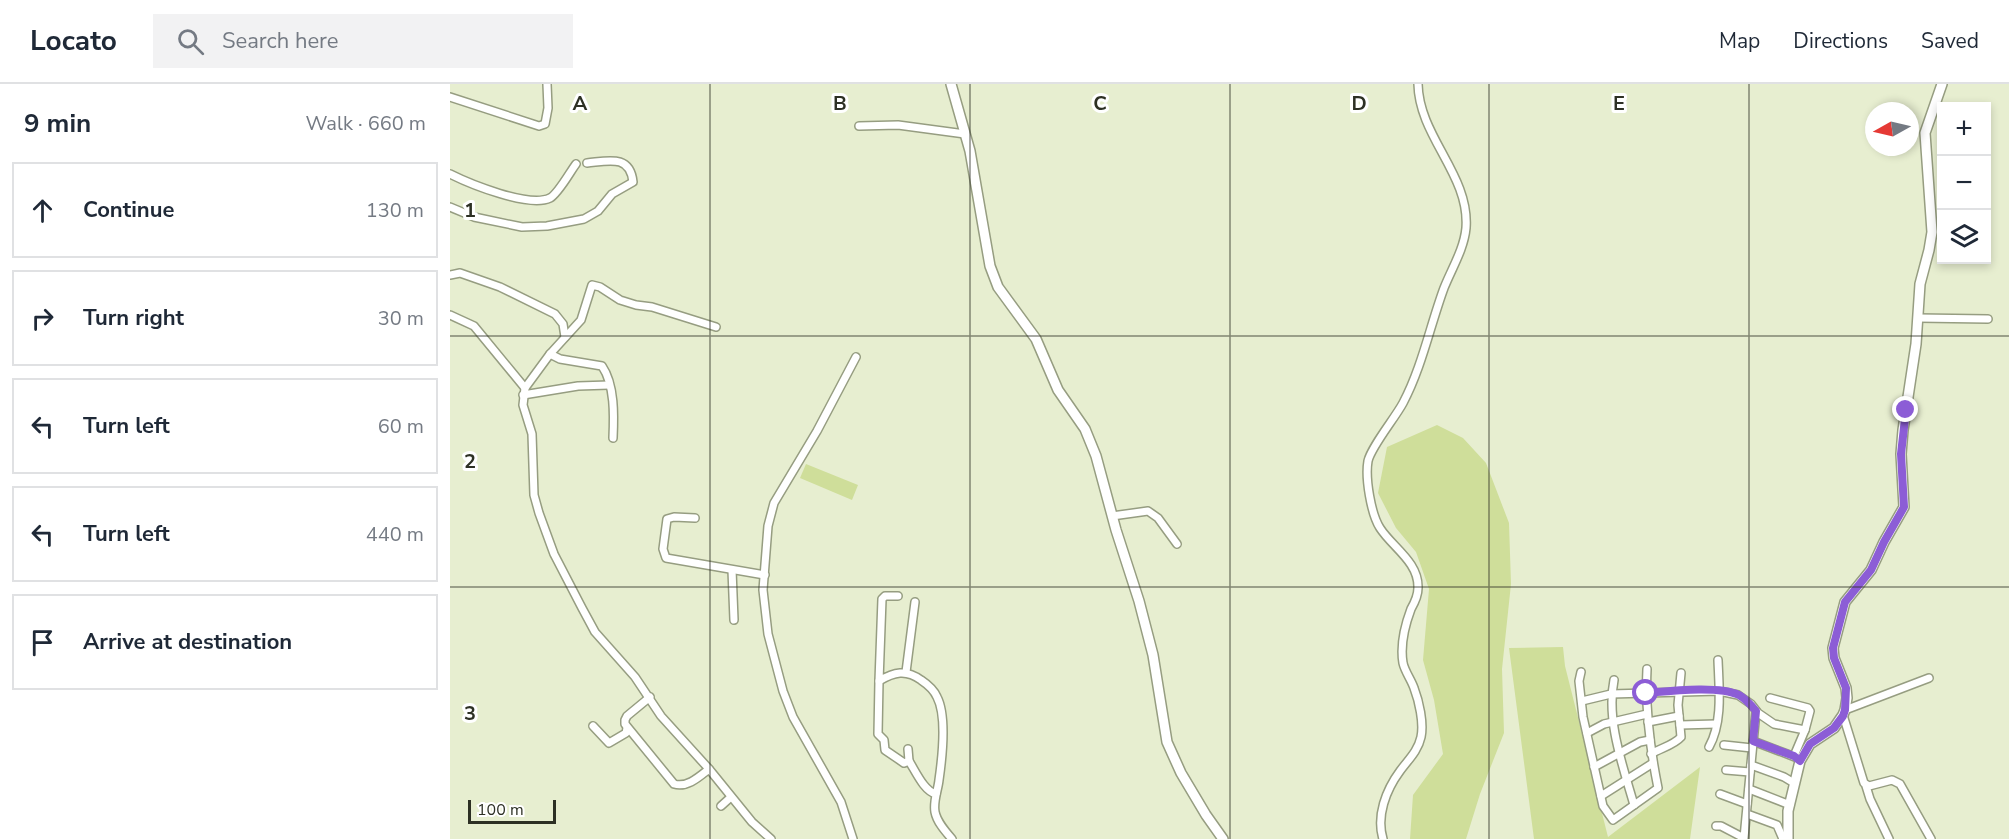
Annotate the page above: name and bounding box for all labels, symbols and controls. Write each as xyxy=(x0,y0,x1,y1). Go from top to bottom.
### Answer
search box xyxy=(153,14,573,68)
text: Locato xyxy=(30,22,117,60)
icon: search xyxy=(174,25,207,58)
text: Search here xyxy=(222,26,339,56)
text: Map xyxy=(1719,27,1760,55)
text: Directions xyxy=(1793,27,1888,55)
text: Saved xyxy=(1921,27,1979,55)
text: A xyxy=(573,90,588,117)
text: B xyxy=(833,90,847,117)
text: C xyxy=(1093,90,1107,117)
text: D xyxy=(1351,90,1367,117)
text: E xyxy=(1613,90,1625,117)
north arrow xyxy=(1865,102,1919,156)
map controls xyxy=(1937,102,1991,264)
button: + xyxy=(1937,102,1991,156)
text: 9 min xyxy=(24,106,91,141)
text: Walk · 660 m xyxy=(306,110,426,137)
button: − xyxy=(1937,156,1991,210)
icon: ahead xyxy=(26,194,59,227)
text: Continue xyxy=(83,195,174,225)
text: 130 m xyxy=(366,197,424,224)
text: 1 xyxy=(464,197,476,224)
button: layers xyxy=(1937,210,1991,264)
icon: right xyxy=(26,302,59,335)
text: Turn right xyxy=(83,303,184,333)
text: 30 m xyxy=(378,305,424,332)
route end xyxy=(1892,396,1918,422)
icon: left xyxy=(26,410,59,443)
text: Turn left xyxy=(83,411,170,441)
text: 60 m xyxy=(378,413,424,440)
text: 2 xyxy=(464,448,476,475)
icon: left xyxy=(26,518,59,551)
text: Turn left xyxy=(83,519,170,549)
text: 440 m xyxy=(366,521,424,548)
icon: arrive xyxy=(26,626,59,659)
text: Arrive at destination xyxy=(83,627,292,657)
route start xyxy=(1632,679,1658,705)
text: 3 xyxy=(464,700,476,727)
scale bar xyxy=(468,797,556,824)
text: 100 m xyxy=(477,799,524,821)

